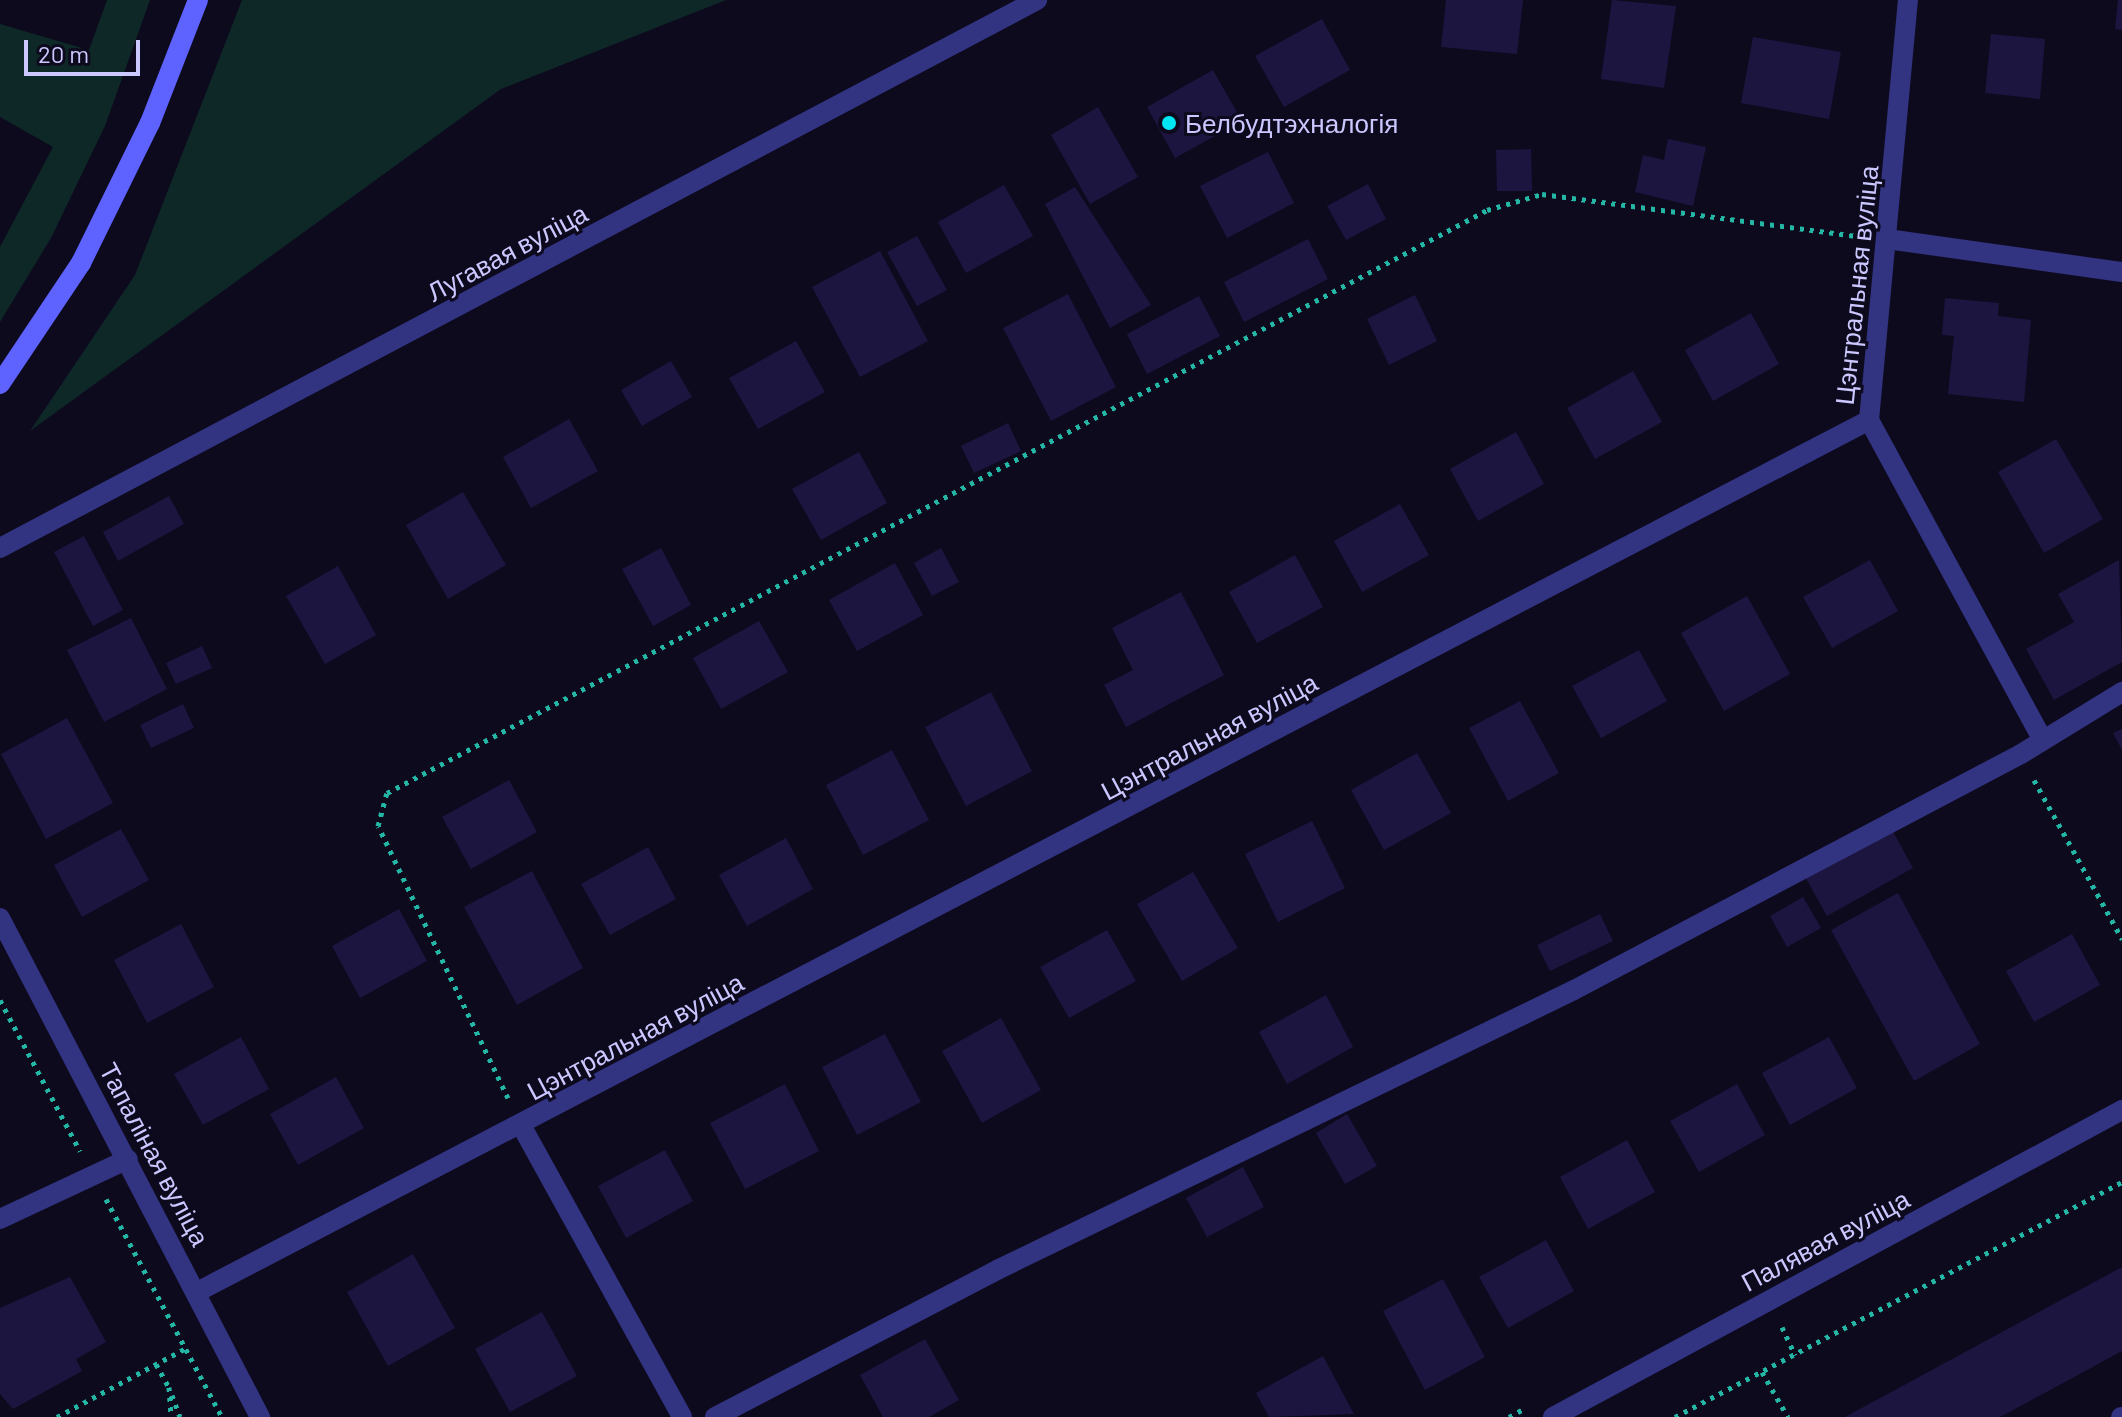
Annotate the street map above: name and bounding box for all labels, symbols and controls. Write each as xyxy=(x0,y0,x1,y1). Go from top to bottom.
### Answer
scale bar xyxy=(28,24,144,74)
text: 20 m xyxy=(38,39,89,68)
place label: Белбудтэхналогія xyxy=(1185,107,1398,139)
marker: Белбудтэхналогія xyxy=(1160,114,1178,132)
street label: Цэнтральная вуліца xyxy=(1828,164,1884,406)
street label: Лугавая вуліца xyxy=(422,197,592,307)
street label: Цэнтральная вуліца xyxy=(1096,666,1322,806)
street label: Цэнтральная вуліца xyxy=(522,966,748,1106)
street label: Тапаліная вуліца xyxy=(94,1057,216,1251)
street label: Палявая вуліца xyxy=(1736,1183,1914,1297)

